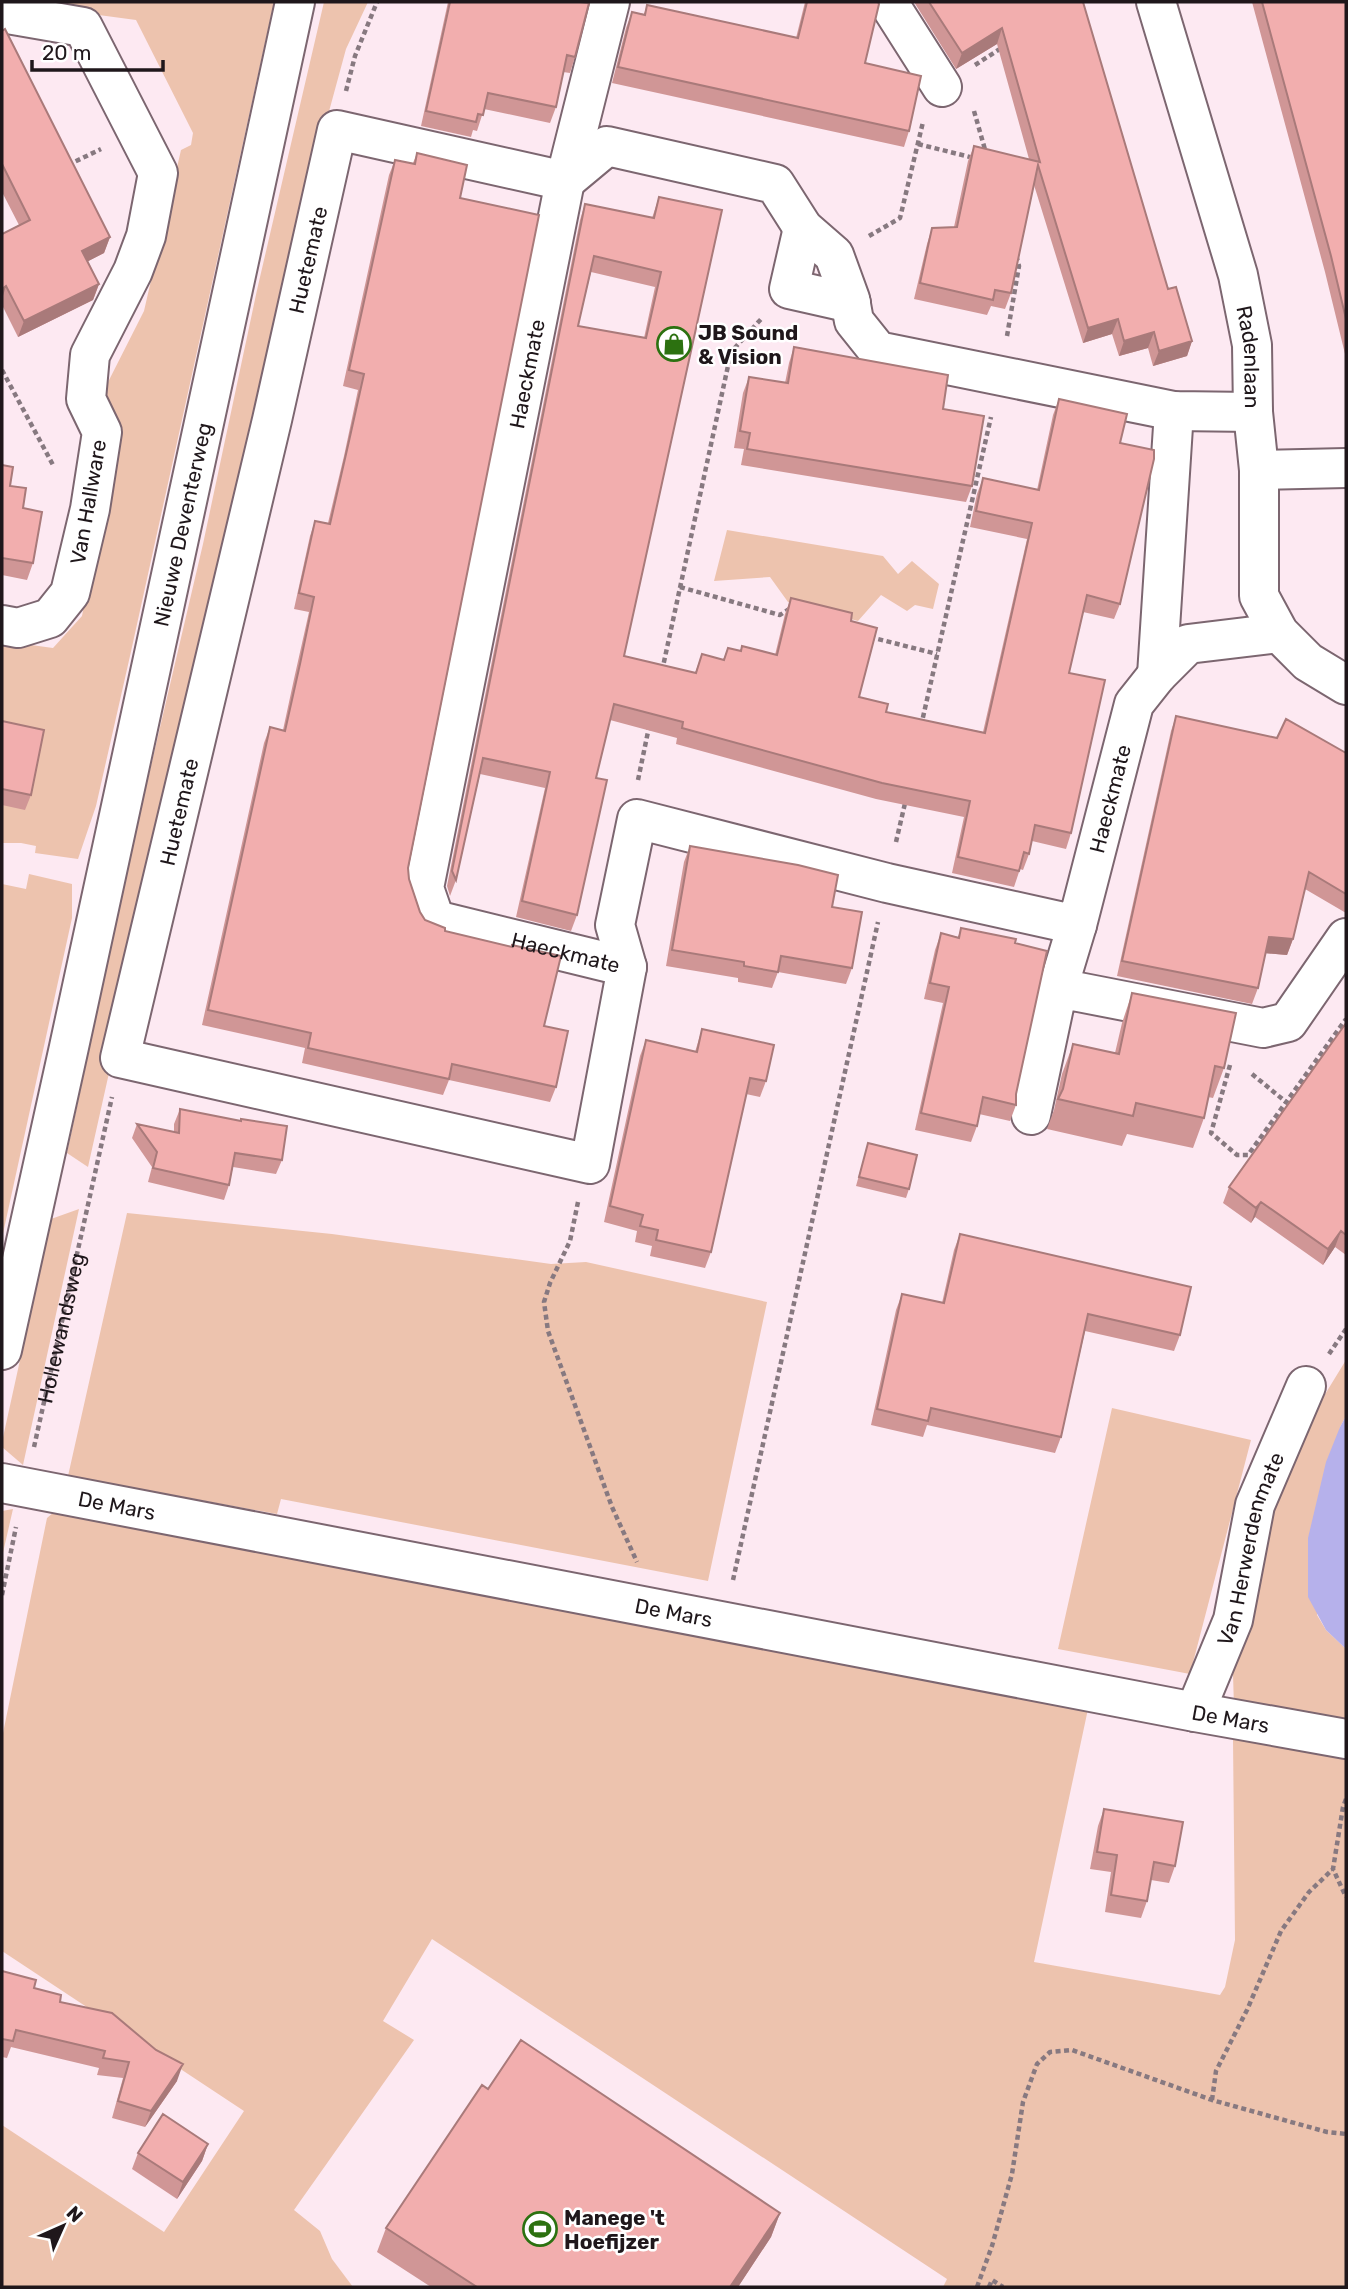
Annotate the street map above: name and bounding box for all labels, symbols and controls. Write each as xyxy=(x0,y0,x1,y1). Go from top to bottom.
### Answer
scale bar xyxy=(32,28,163,72)
text: 20 m xyxy=(42,40,91,65)
street label: Huetemate xyxy=(284,204,332,316)
street label: Radenlaan xyxy=(1232,303,1265,408)
street label: Haeckmate xyxy=(504,317,550,431)
place label: JB Sound & Vision xyxy=(698,320,798,369)
shop icon: JB Sound & Vision xyxy=(655,325,693,363)
street label: Nieuwe Deventerweg xyxy=(148,420,216,629)
street label: Van Hallware xyxy=(65,438,111,566)
street label: Haeckmate xyxy=(1084,742,1136,855)
street label: Huetemate xyxy=(155,756,203,868)
street label: Haeckmate xyxy=(509,927,623,977)
street label: Hollewandsweg xyxy=(32,1250,89,1406)
street label: Van Herwerdenmate xyxy=(1211,1448,1289,1649)
street label: De Mars xyxy=(76,1485,158,1525)
street label: De Mars xyxy=(633,1592,715,1632)
street label: De Mars xyxy=(1190,1699,1271,1738)
north arrow xyxy=(28,2191,98,2261)
text: N xyxy=(62,2201,88,2227)
place label: Manege 't Hoefijzer xyxy=(564,2205,665,2254)
sports icon: Manege 't Hoefijzer xyxy=(521,2210,559,2248)

